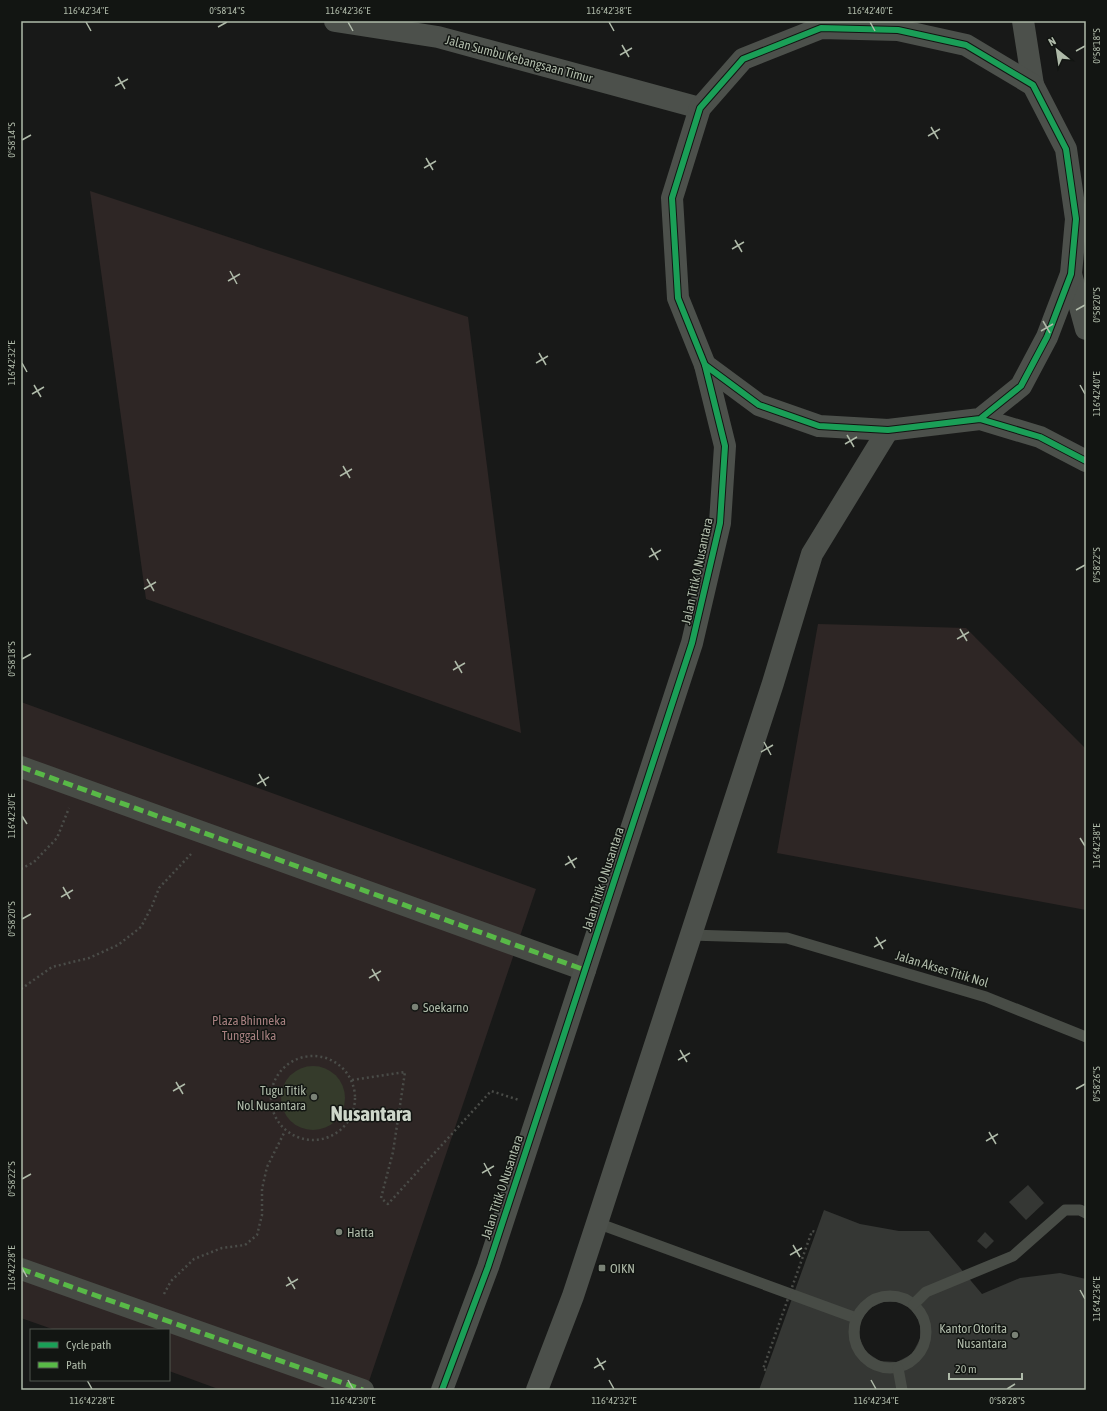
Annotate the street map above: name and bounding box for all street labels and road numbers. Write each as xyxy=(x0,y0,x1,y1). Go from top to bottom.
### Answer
street label: Jalan Sumbu Kebangsaan Timur xyxy=(444,32,594,86)
street label: Jalan Titik 0 Nusantara xyxy=(678,516,716,626)
street label: Jalan Titik 0 Nusantara xyxy=(579,825,627,933)
street label: Jalan Akses Titik Nol xyxy=(894,948,991,990)
street label: Jalan Titik 0 Nusantara xyxy=(478,1133,526,1241)

